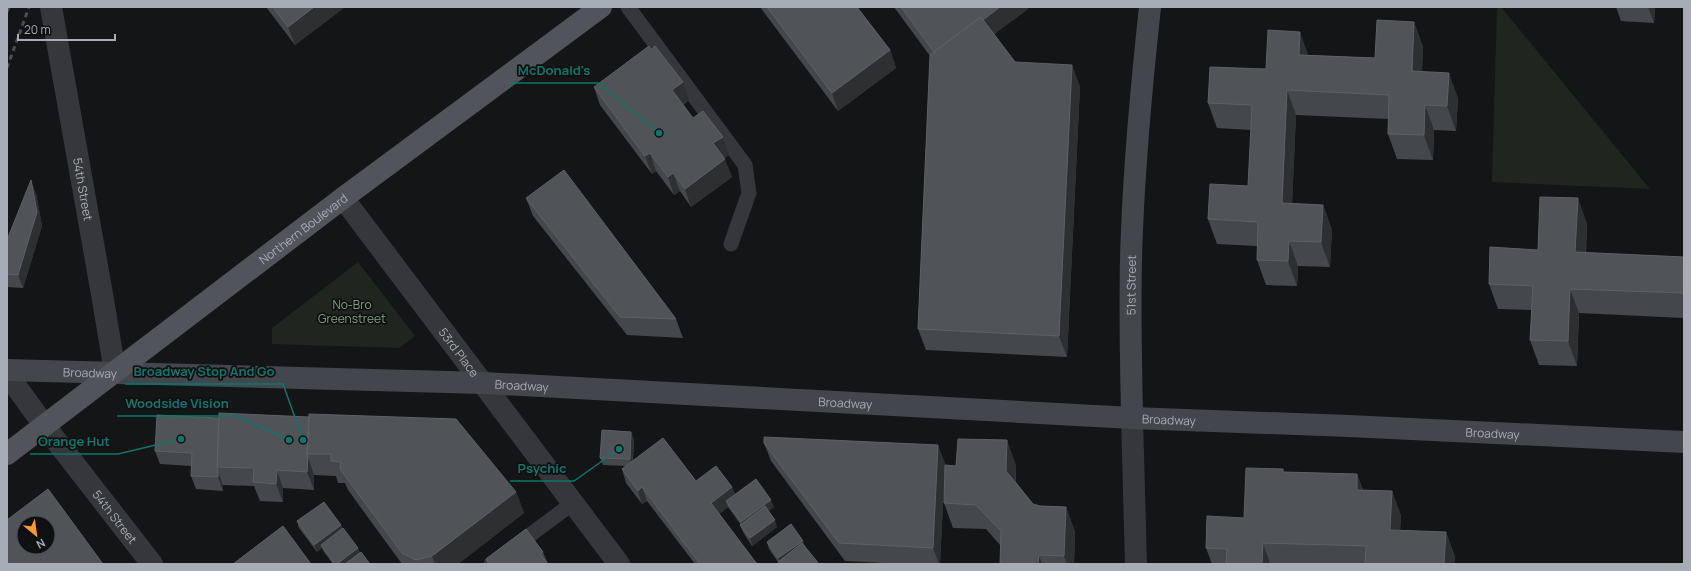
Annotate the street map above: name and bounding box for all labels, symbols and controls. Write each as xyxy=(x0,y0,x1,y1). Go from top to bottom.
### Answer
scale bar xyxy=(18,16,115,42)
text: 20 m xyxy=(24,21,51,38)
callout: McDonald's xyxy=(510,58,598,83)
text: McDonald's xyxy=(518,61,590,79)
street label: 54th Street xyxy=(69,156,97,222)
street label: Northern Boulevard xyxy=(255,189,351,268)
street label: 51st Street xyxy=(1122,254,1140,315)
park label: No-Bro Greenstreet xyxy=(318,296,386,327)
street label: 53rd Place xyxy=(435,324,483,380)
callout: Broadway Stop And Go xyxy=(125,359,283,384)
text: Broadway Stop And Go xyxy=(133,362,275,380)
street label: Broadway xyxy=(63,363,118,382)
street label: Broadway xyxy=(494,375,550,395)
callout: Woodside Vision xyxy=(117,391,237,416)
street label: Broadway xyxy=(818,393,873,412)
text: Woodside Vision xyxy=(125,394,229,412)
street label: Broadway xyxy=(1142,410,1197,429)
street label: Broadway xyxy=(1465,423,1521,443)
callout: Orange Hut xyxy=(30,429,118,454)
text: Orange Hut xyxy=(38,432,110,450)
callout: Psychic xyxy=(510,456,574,481)
text: Psychic xyxy=(518,459,567,477)
street label: 54th Street xyxy=(89,486,142,547)
north arrow xyxy=(16,515,56,555)
text: N xyxy=(34,536,48,553)

